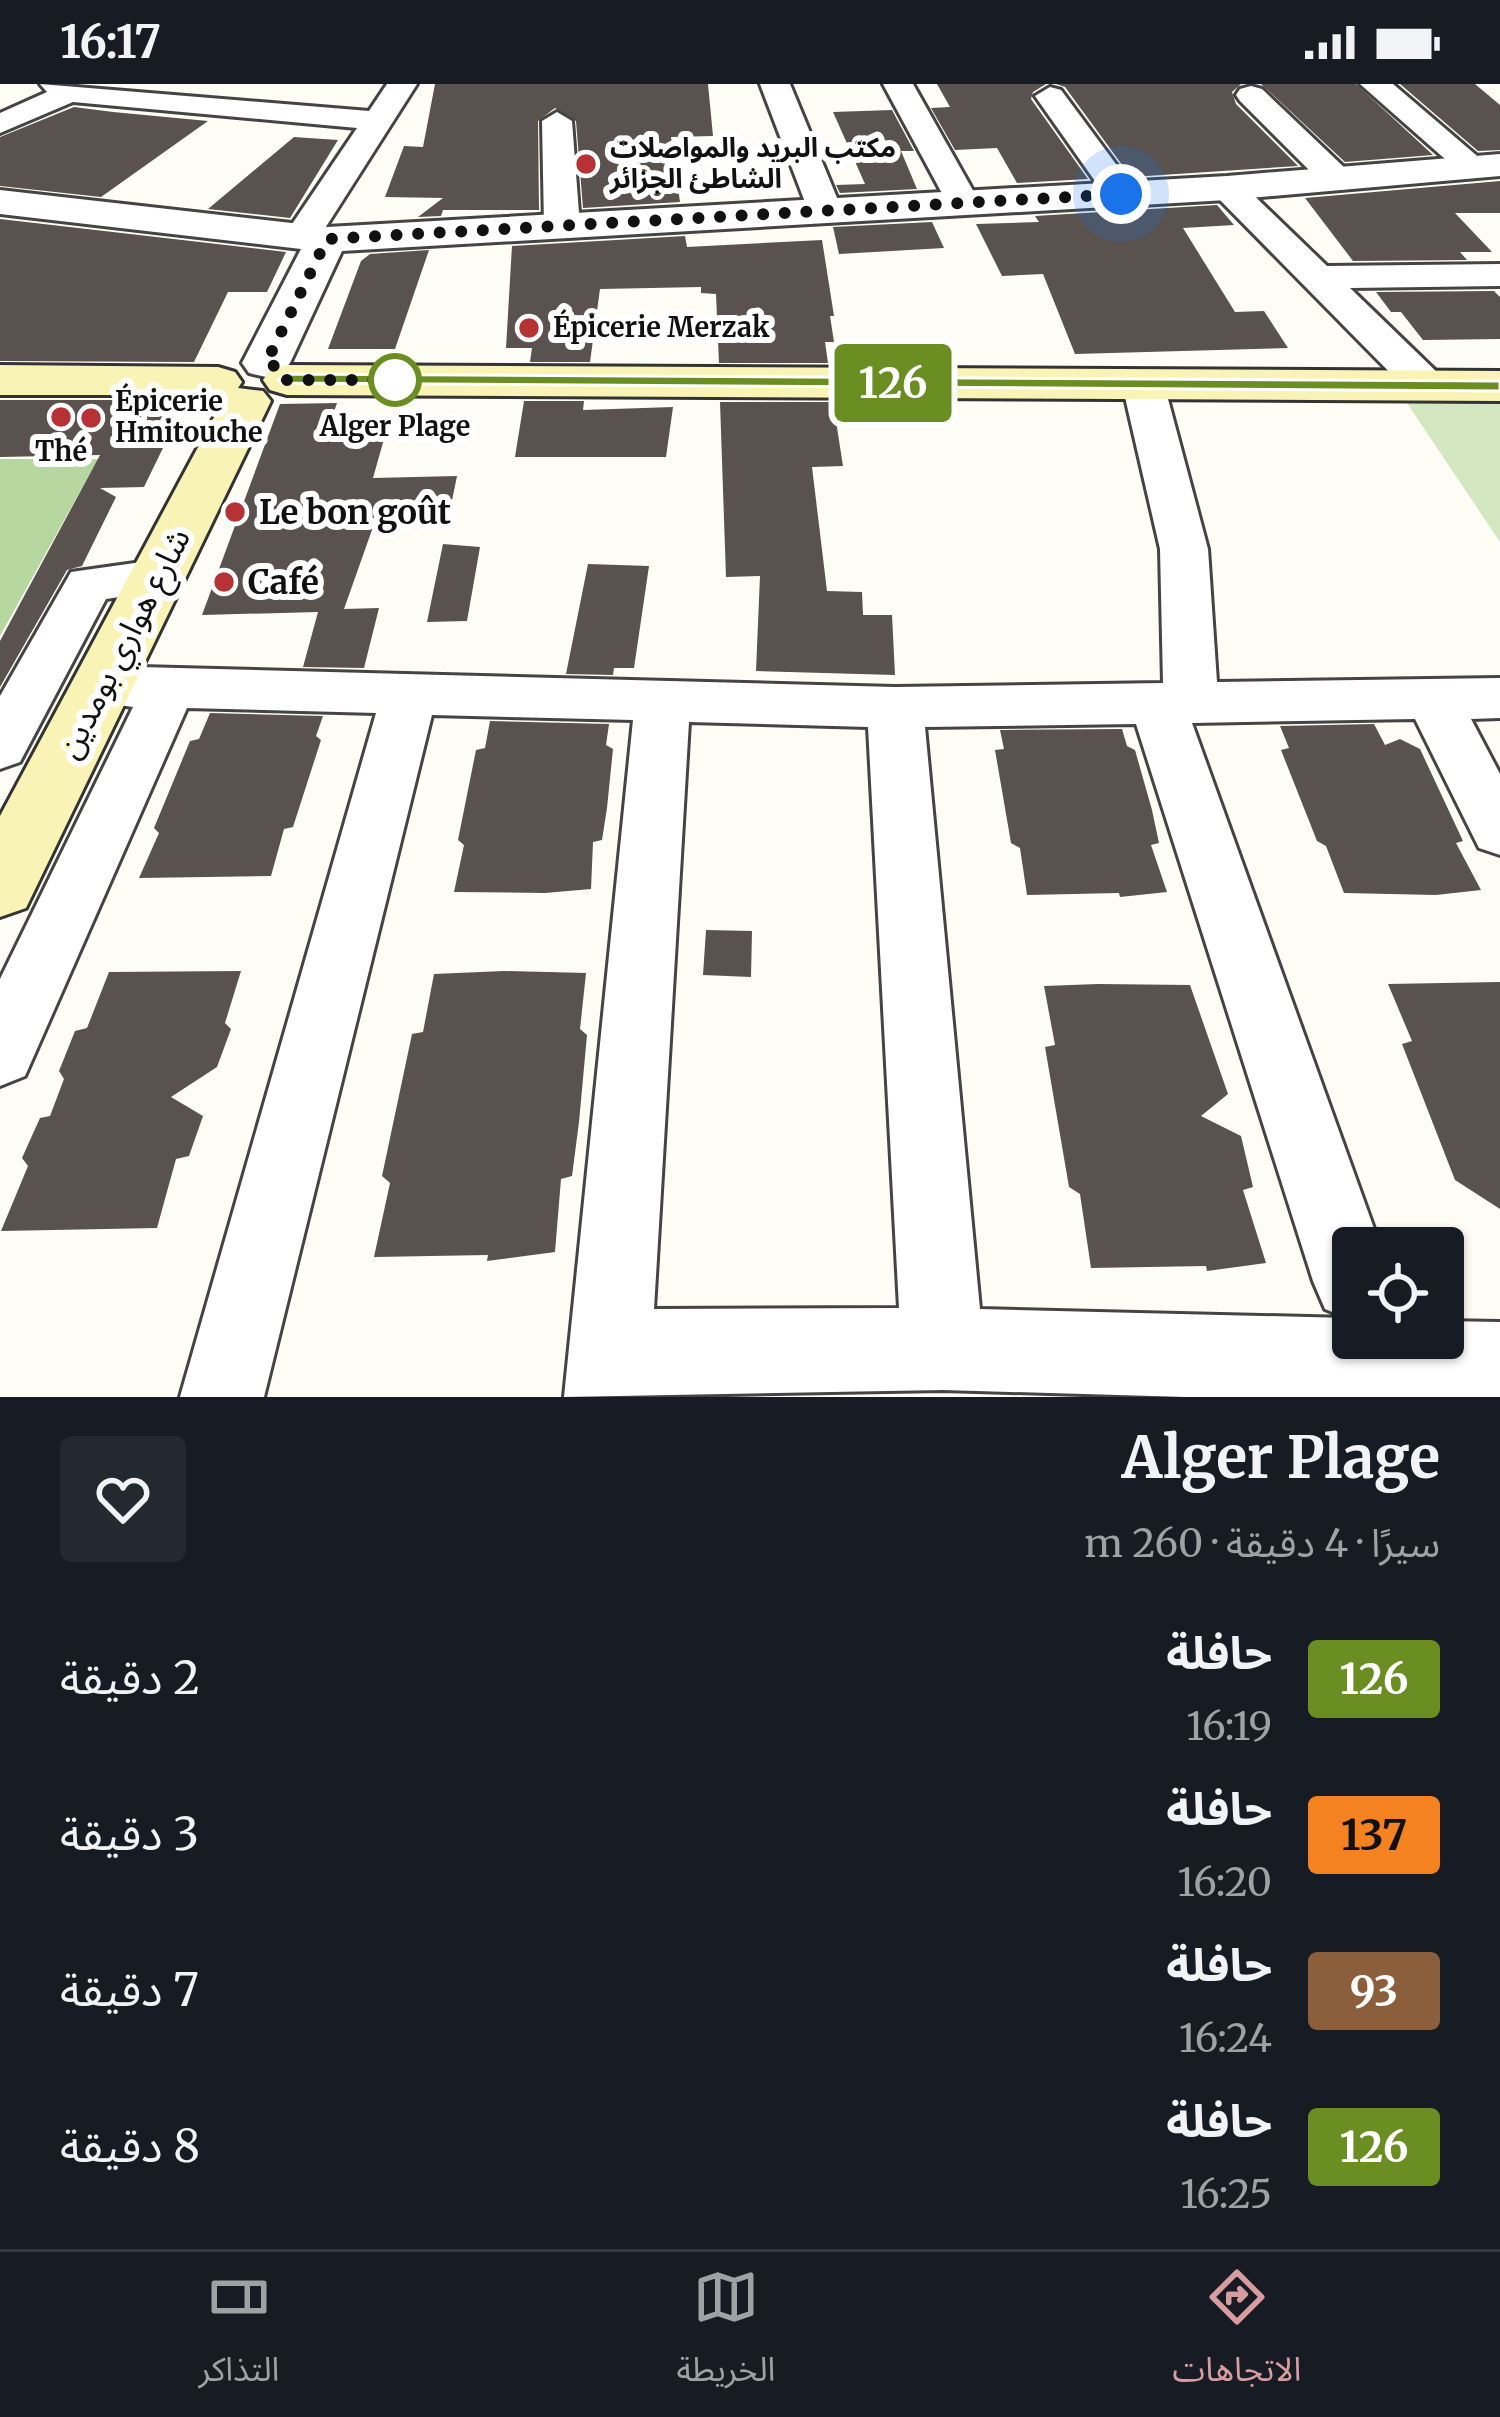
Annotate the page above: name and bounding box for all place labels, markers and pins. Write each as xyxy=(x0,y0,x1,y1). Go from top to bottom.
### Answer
place label: مكتب البريد والمواصلات الشاطئ الجزائر xyxy=(609,130,896,195)
marker: مكتب البريد والمواصلات الشاطئ الجزائر xyxy=(573,151,599,177)
place label: Épicerie Merzak xyxy=(553,308,770,344)
marker: Épicerie Merzak xyxy=(516,315,542,341)
marker: Alger Plage xyxy=(370,355,420,405)
place label: Épicerie Hmitouche xyxy=(115,382,263,449)
marker: Thé xyxy=(48,404,74,430)
marker: Épicerie Hmitouche xyxy=(78,405,104,431)
place label: Alger Plage xyxy=(319,409,470,443)
place label: Thé xyxy=(35,434,87,468)
place label: Le bon goût xyxy=(259,492,451,533)
marker: Le bon goût xyxy=(222,499,248,525)
place label: Café xyxy=(248,562,319,603)
marker: Café xyxy=(211,569,237,595)

